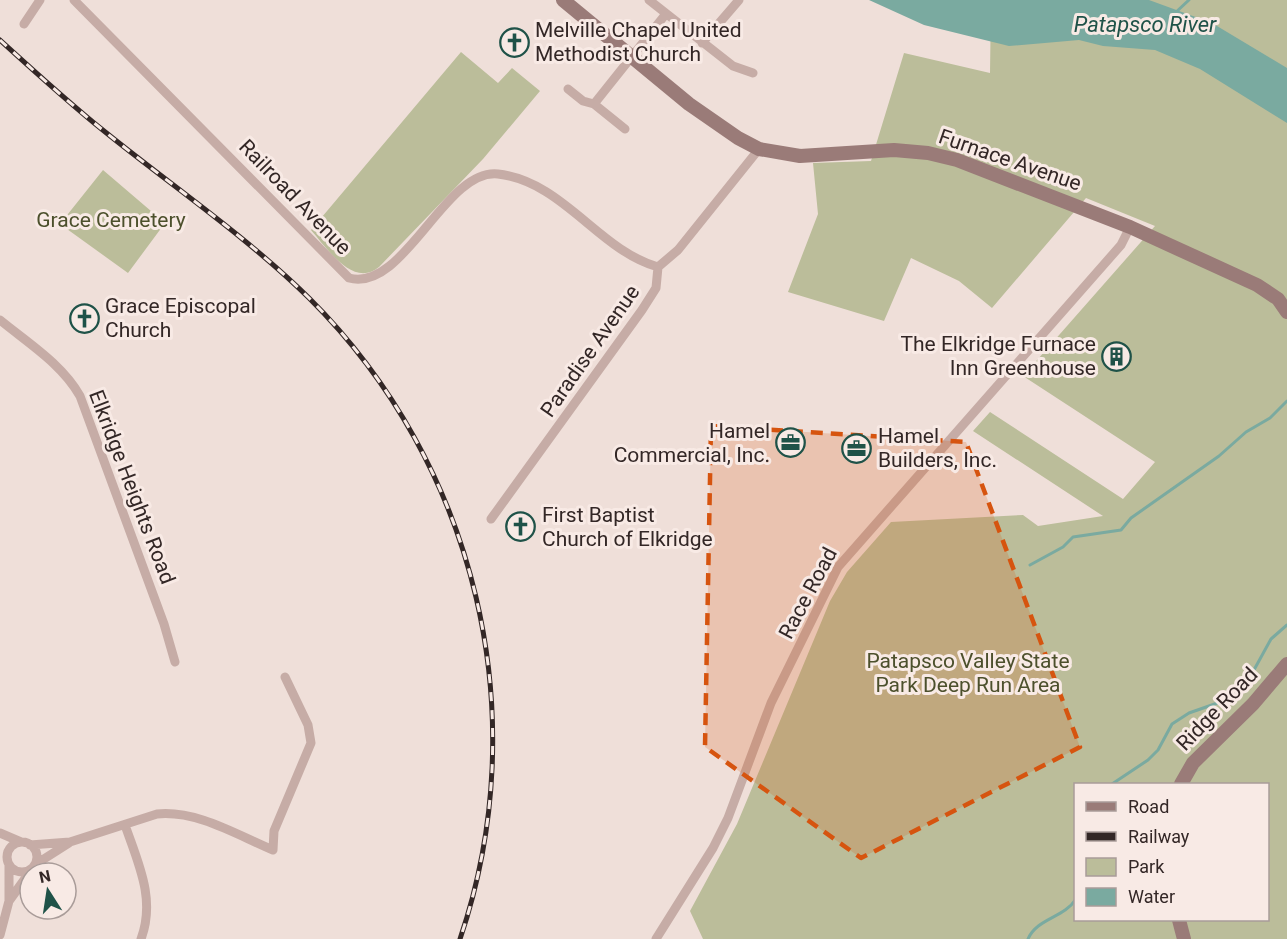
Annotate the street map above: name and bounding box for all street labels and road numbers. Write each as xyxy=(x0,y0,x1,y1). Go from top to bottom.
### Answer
street label: Furnace Avenue xyxy=(936,124,1084,196)
street label: Railroad Avenue xyxy=(234,134,356,260)
street label: Paradise Avenue xyxy=(536,280,644,422)
street label: Elkridge Heights Road xyxy=(84,387,180,587)
street label: Race Road xyxy=(774,543,842,643)
street label: Ridge Road xyxy=(1171,662,1263,756)

